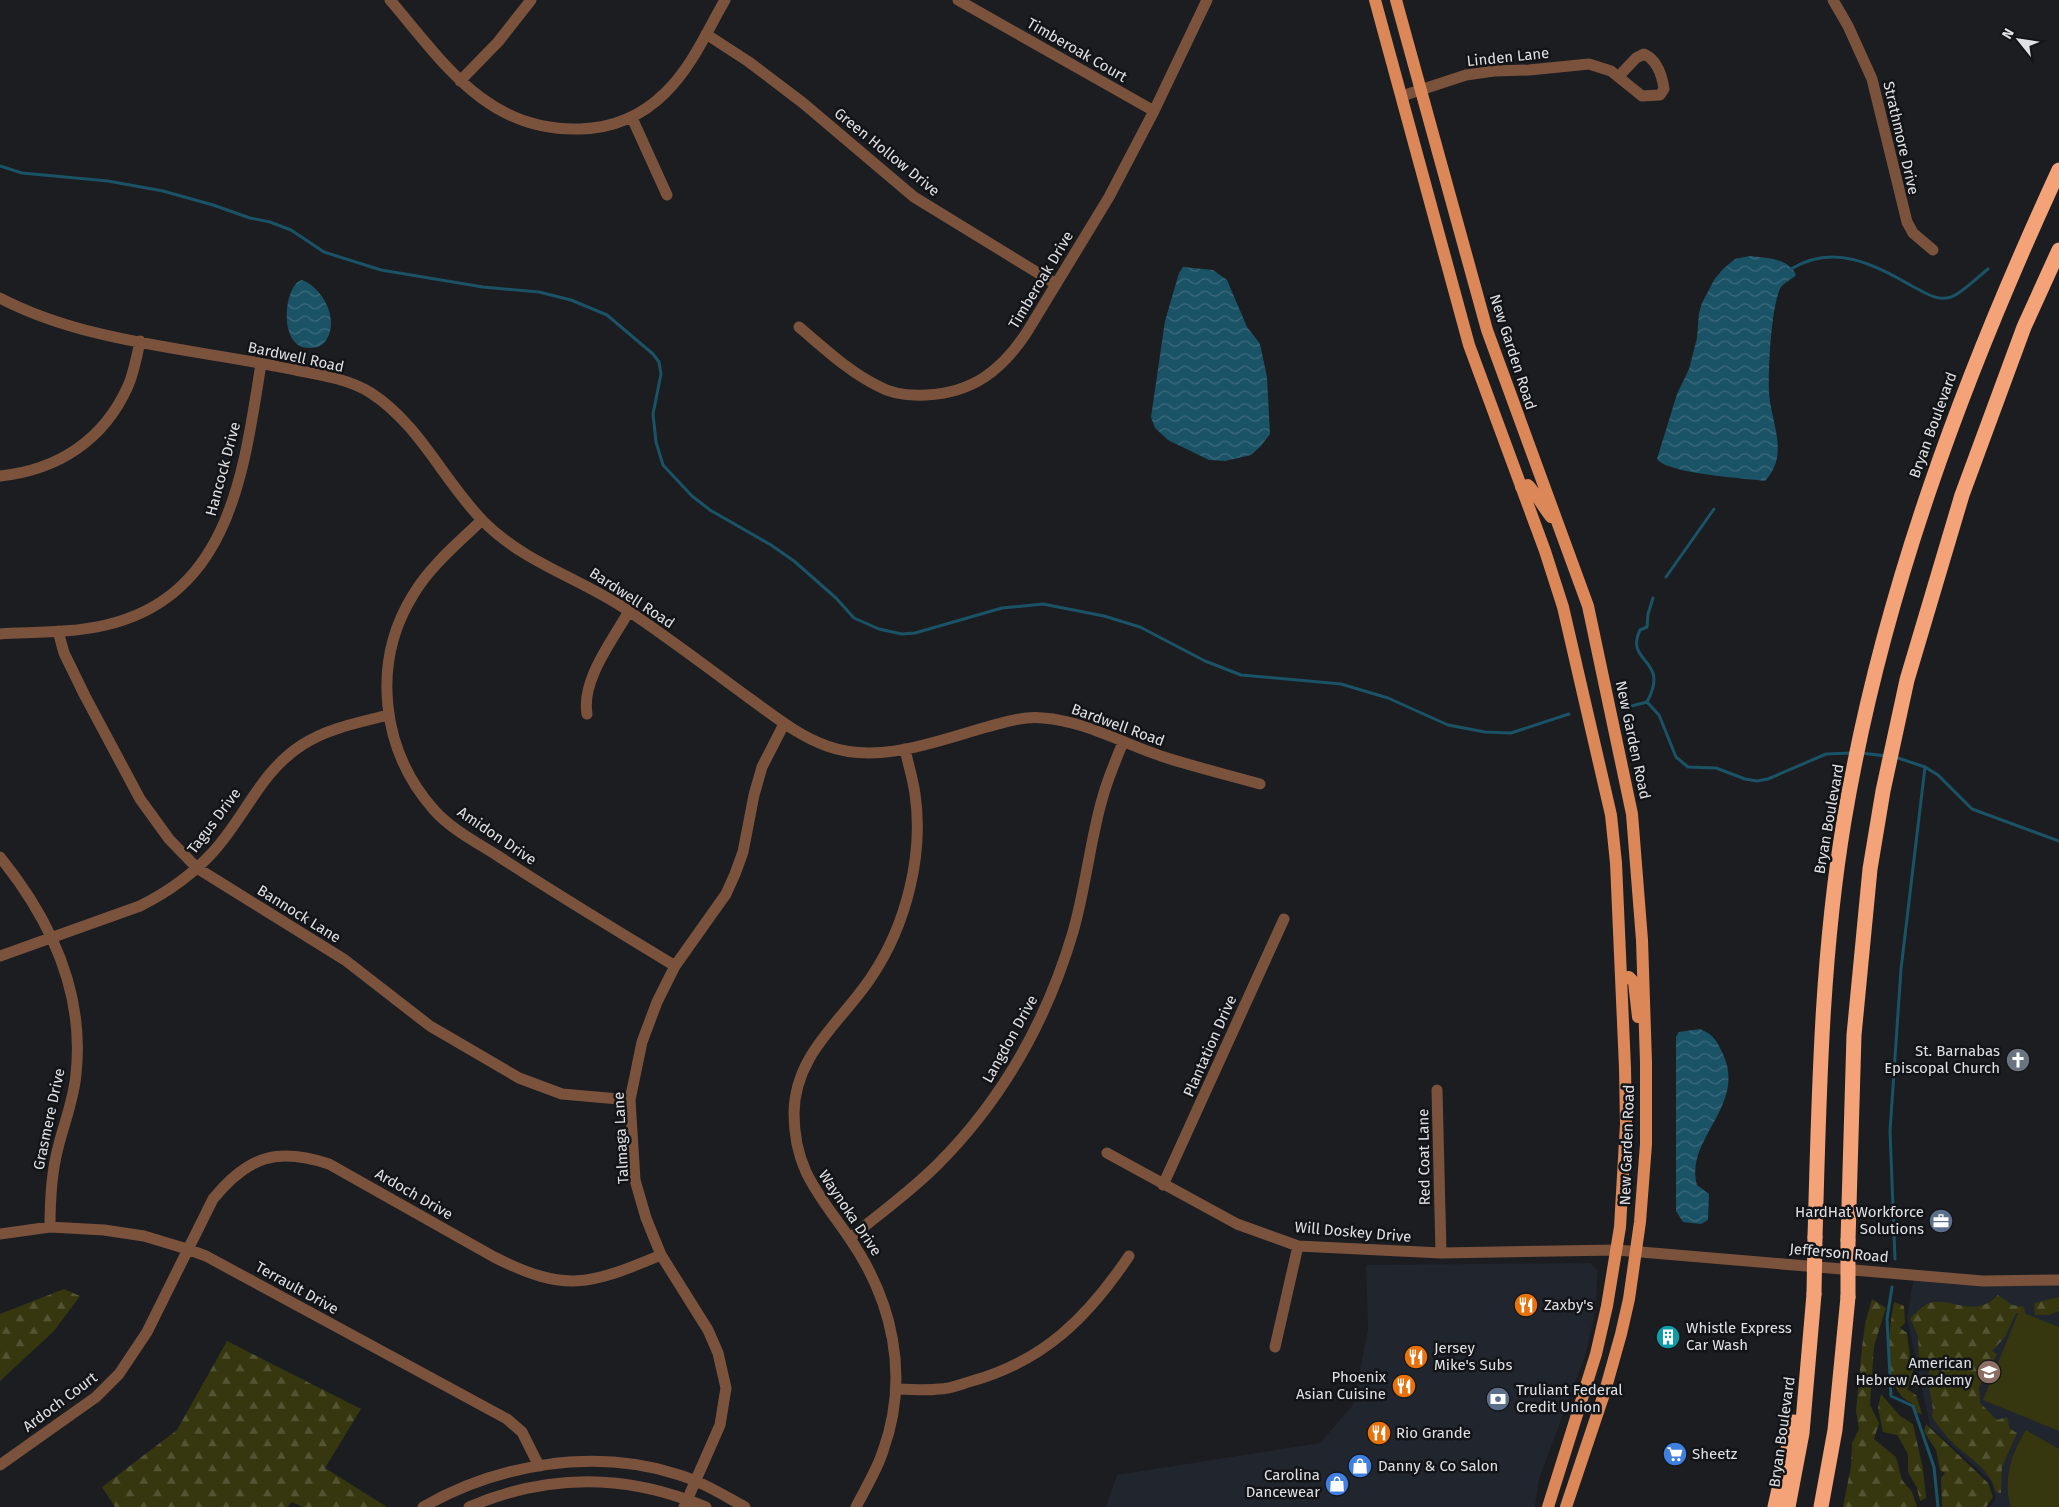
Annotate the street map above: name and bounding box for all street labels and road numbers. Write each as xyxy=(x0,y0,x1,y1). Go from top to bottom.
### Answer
street label: Timberoak Court xyxy=(1024,14,1131,86)
street label: Linden Lane xyxy=(1466,44,1550,70)
street label: Strathmore Drive xyxy=(1879,80,1923,196)
street label: Green Hollow Drive xyxy=(831,104,943,200)
street label: Timberoak Drive xyxy=(1005,228,1077,332)
street label: New Garden Road xyxy=(1486,292,1540,412)
street label: Bardwell Road xyxy=(246,338,346,376)
street label: Bryan Boulevard xyxy=(1905,369,1961,481)
street label: Hancock Drive xyxy=(202,420,244,518)
street label: Bardwell Road xyxy=(586,564,678,632)
street label: New Garden Road xyxy=(1612,679,1654,801)
street label: Bardwell Road xyxy=(1069,700,1167,750)
street label: Bryan Boulevard xyxy=(1810,762,1848,876)
street label: Tagus Drive xyxy=(183,785,245,857)
street label: Amidon Drive xyxy=(454,803,540,869)
street label: Bannock Lane xyxy=(254,881,344,947)
street label: Langdon Drive xyxy=(978,992,1042,1086)
street label: Plantation Drive xyxy=(1179,992,1241,1100)
street label: Grasmere Drive xyxy=(29,1067,69,1171)
street label: New Garden Road xyxy=(1616,1084,1638,1206)
street label: Talmaga Lane xyxy=(610,1091,632,1185)
street label: Red Coat Lane xyxy=(1414,1109,1434,1205)
street label: Ardoch Drive xyxy=(372,1165,456,1223)
street label: Waynoka Drive xyxy=(815,1167,885,1259)
street label: Will Doskey Drive xyxy=(1294,1218,1412,1246)
street label: Jefferson Road xyxy=(1789,1240,1889,1266)
street label: Terrault Drive xyxy=(252,1258,342,1318)
street label: Ardoch Court xyxy=(19,1368,101,1436)
street label: Bryan Boulevard xyxy=(1765,1375,1799,1489)

